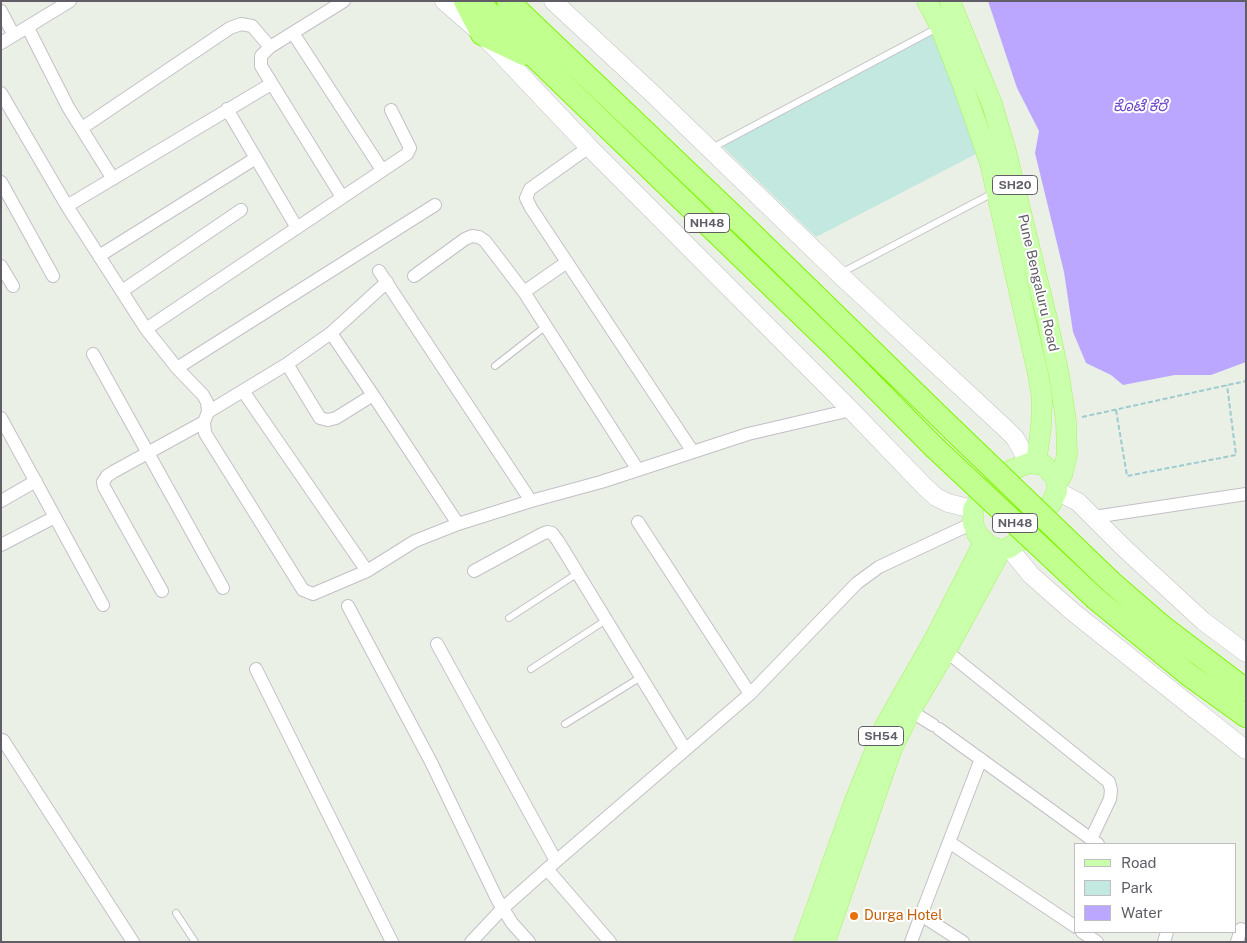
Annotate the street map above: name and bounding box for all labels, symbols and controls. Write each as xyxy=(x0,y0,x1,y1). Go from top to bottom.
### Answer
water label: ಕೊಟೆ ಕೆರೆ xyxy=(1113,97,1167,115)
road number: SH20 xyxy=(992,176,1038,194)
street label: Pune Bengaluru Road xyxy=(1014,213,1062,353)
road number: NH48 xyxy=(684,214,730,232)
road number: NH48 xyxy=(992,514,1038,532)
road number: SH54 xyxy=(858,726,904,746)
legend xyxy=(1074,843,1237,933)
text: Road xyxy=(1121,854,1157,871)
text: Park xyxy=(1121,879,1153,896)
text: Water xyxy=(1121,904,1163,921)
place label: Durga Hotel xyxy=(864,908,942,924)
marker: Durga Hotel xyxy=(848,910,860,922)

